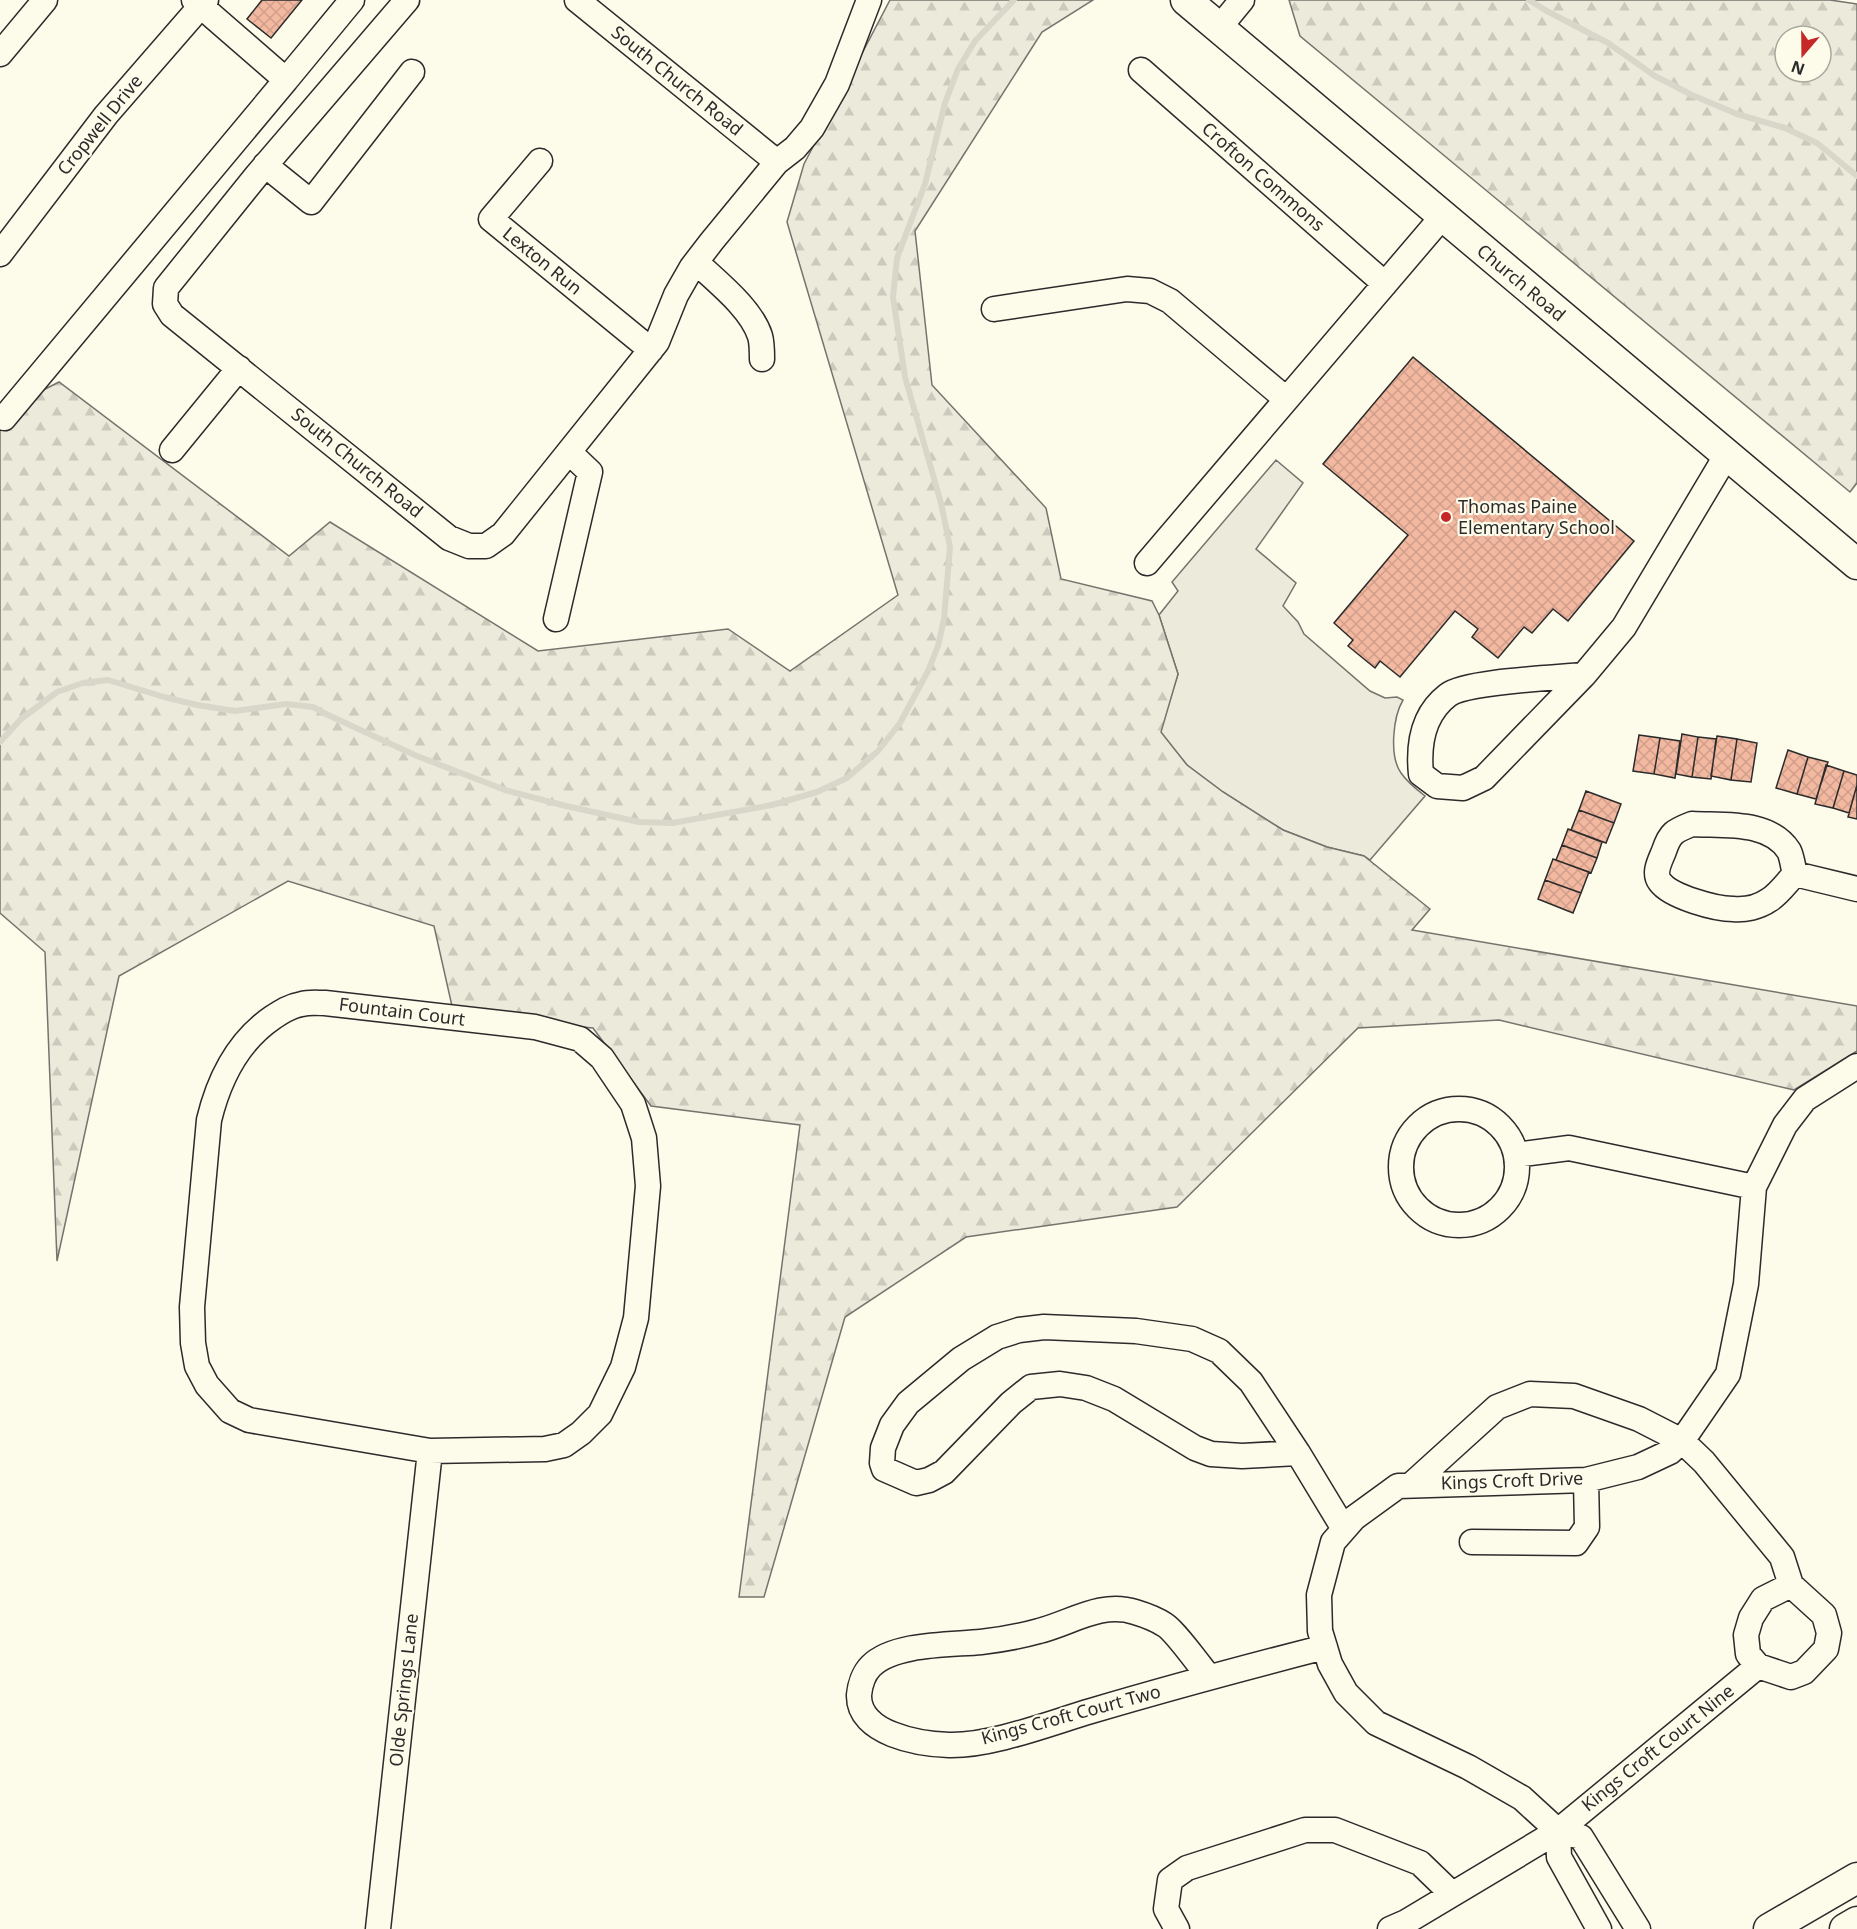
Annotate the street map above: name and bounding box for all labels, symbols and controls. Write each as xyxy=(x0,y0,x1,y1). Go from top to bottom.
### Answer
street label: South Church Road xyxy=(607,20,748,141)
north arrow xyxy=(1773,24,1833,84)
text: N xyxy=(1788,56,1808,81)
street label: Cropwell Drive xyxy=(51,69,147,180)
street label: Crofton Commons xyxy=(1197,116,1330,236)
street label: Lexton Run xyxy=(498,221,587,300)
street label: Church Road xyxy=(1472,238,1571,326)
street label: South Church Road xyxy=(287,402,428,523)
place label: Thomas Paine Elementary School xyxy=(1458,494,1615,539)
marker: Thomas Paine Elementary School xyxy=(1439,510,1453,524)
street label: Fountain Court xyxy=(338,991,467,1031)
street label: Kings Croft Drive xyxy=(1440,1466,1584,1494)
street label: Olde Springs Lane xyxy=(383,1612,423,1768)
street label: Kings Croft Court Nine xyxy=(1576,1678,1739,1816)
street label: Kings Croft Court Two xyxy=(978,1679,1163,1750)

